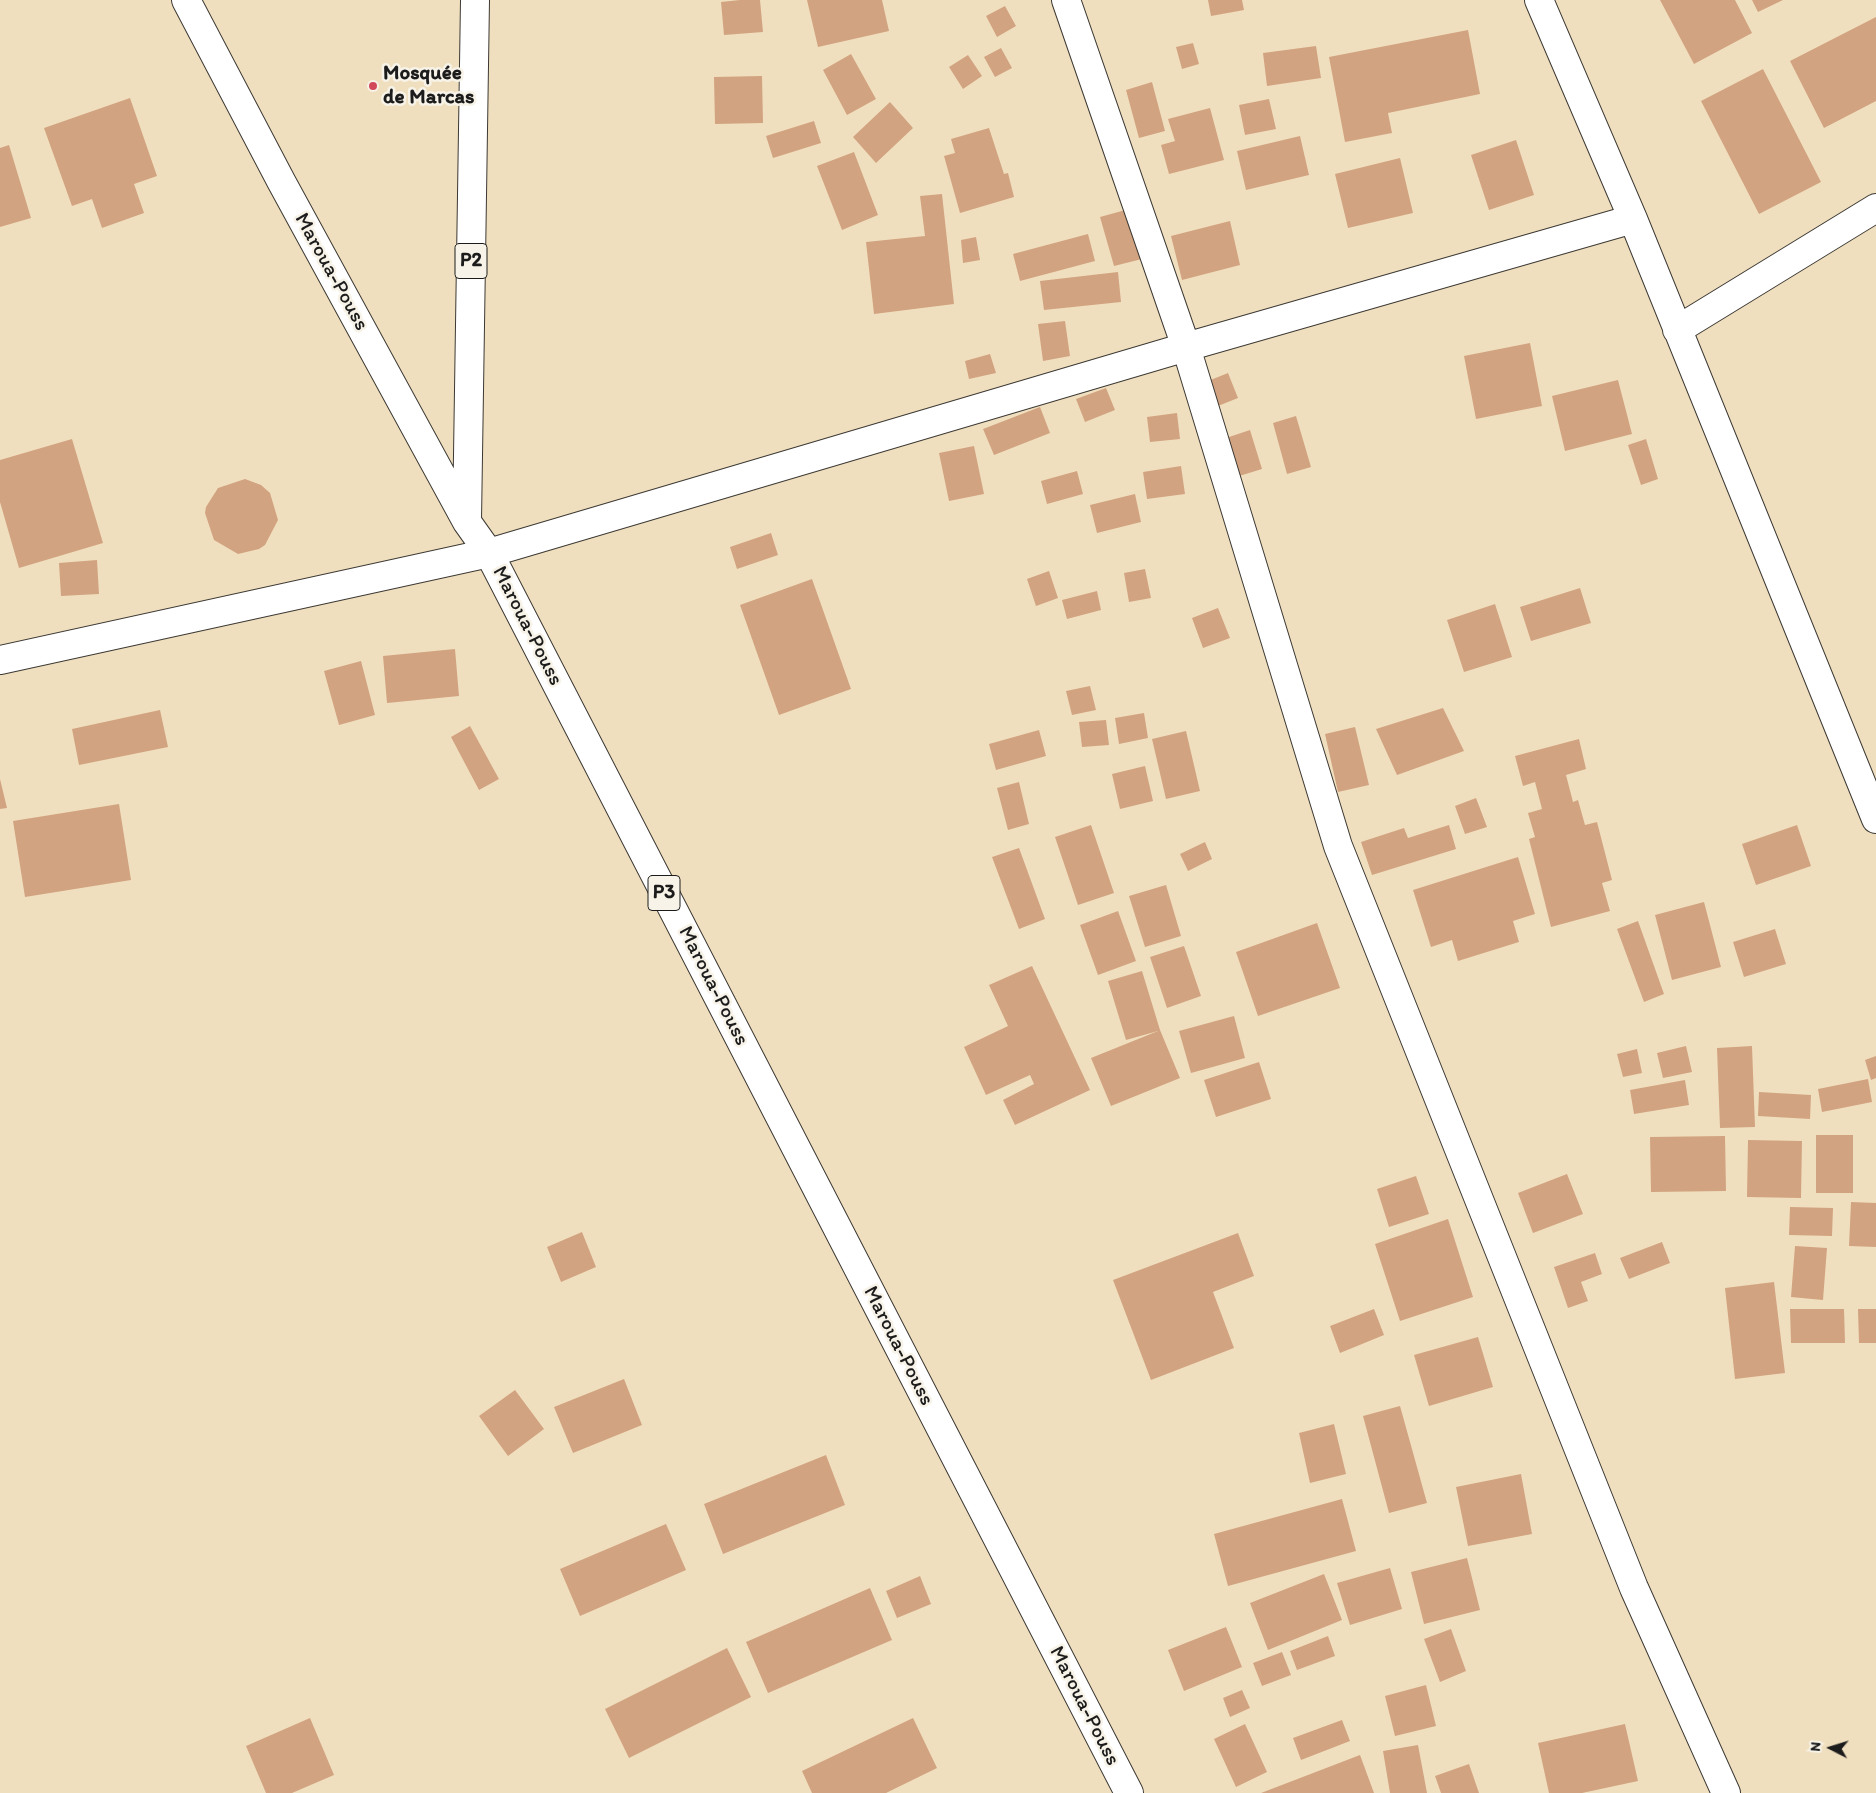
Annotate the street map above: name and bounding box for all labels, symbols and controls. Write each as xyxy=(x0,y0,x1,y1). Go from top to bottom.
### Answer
place label: Mosquée de Marcas xyxy=(383,61,474,111)
marker: Mosquée de Marcas xyxy=(367,80,379,92)
street label: Maroua-Pouss xyxy=(288,209,374,335)
road number: P2 xyxy=(455,244,487,278)
street label: Maroua-Pouss xyxy=(486,562,568,690)
road number: P3 xyxy=(648,876,680,910)
street label: Maroua-Pouss xyxy=(672,922,754,1050)
street label: Maroua-Pouss xyxy=(857,1282,939,1410)
street label: Maroua-Pouss xyxy=(1043,1642,1125,1770)
north arrow xyxy=(1806,1723,1856,1773)
text: N xyxy=(1807,1741,1824,1752)

